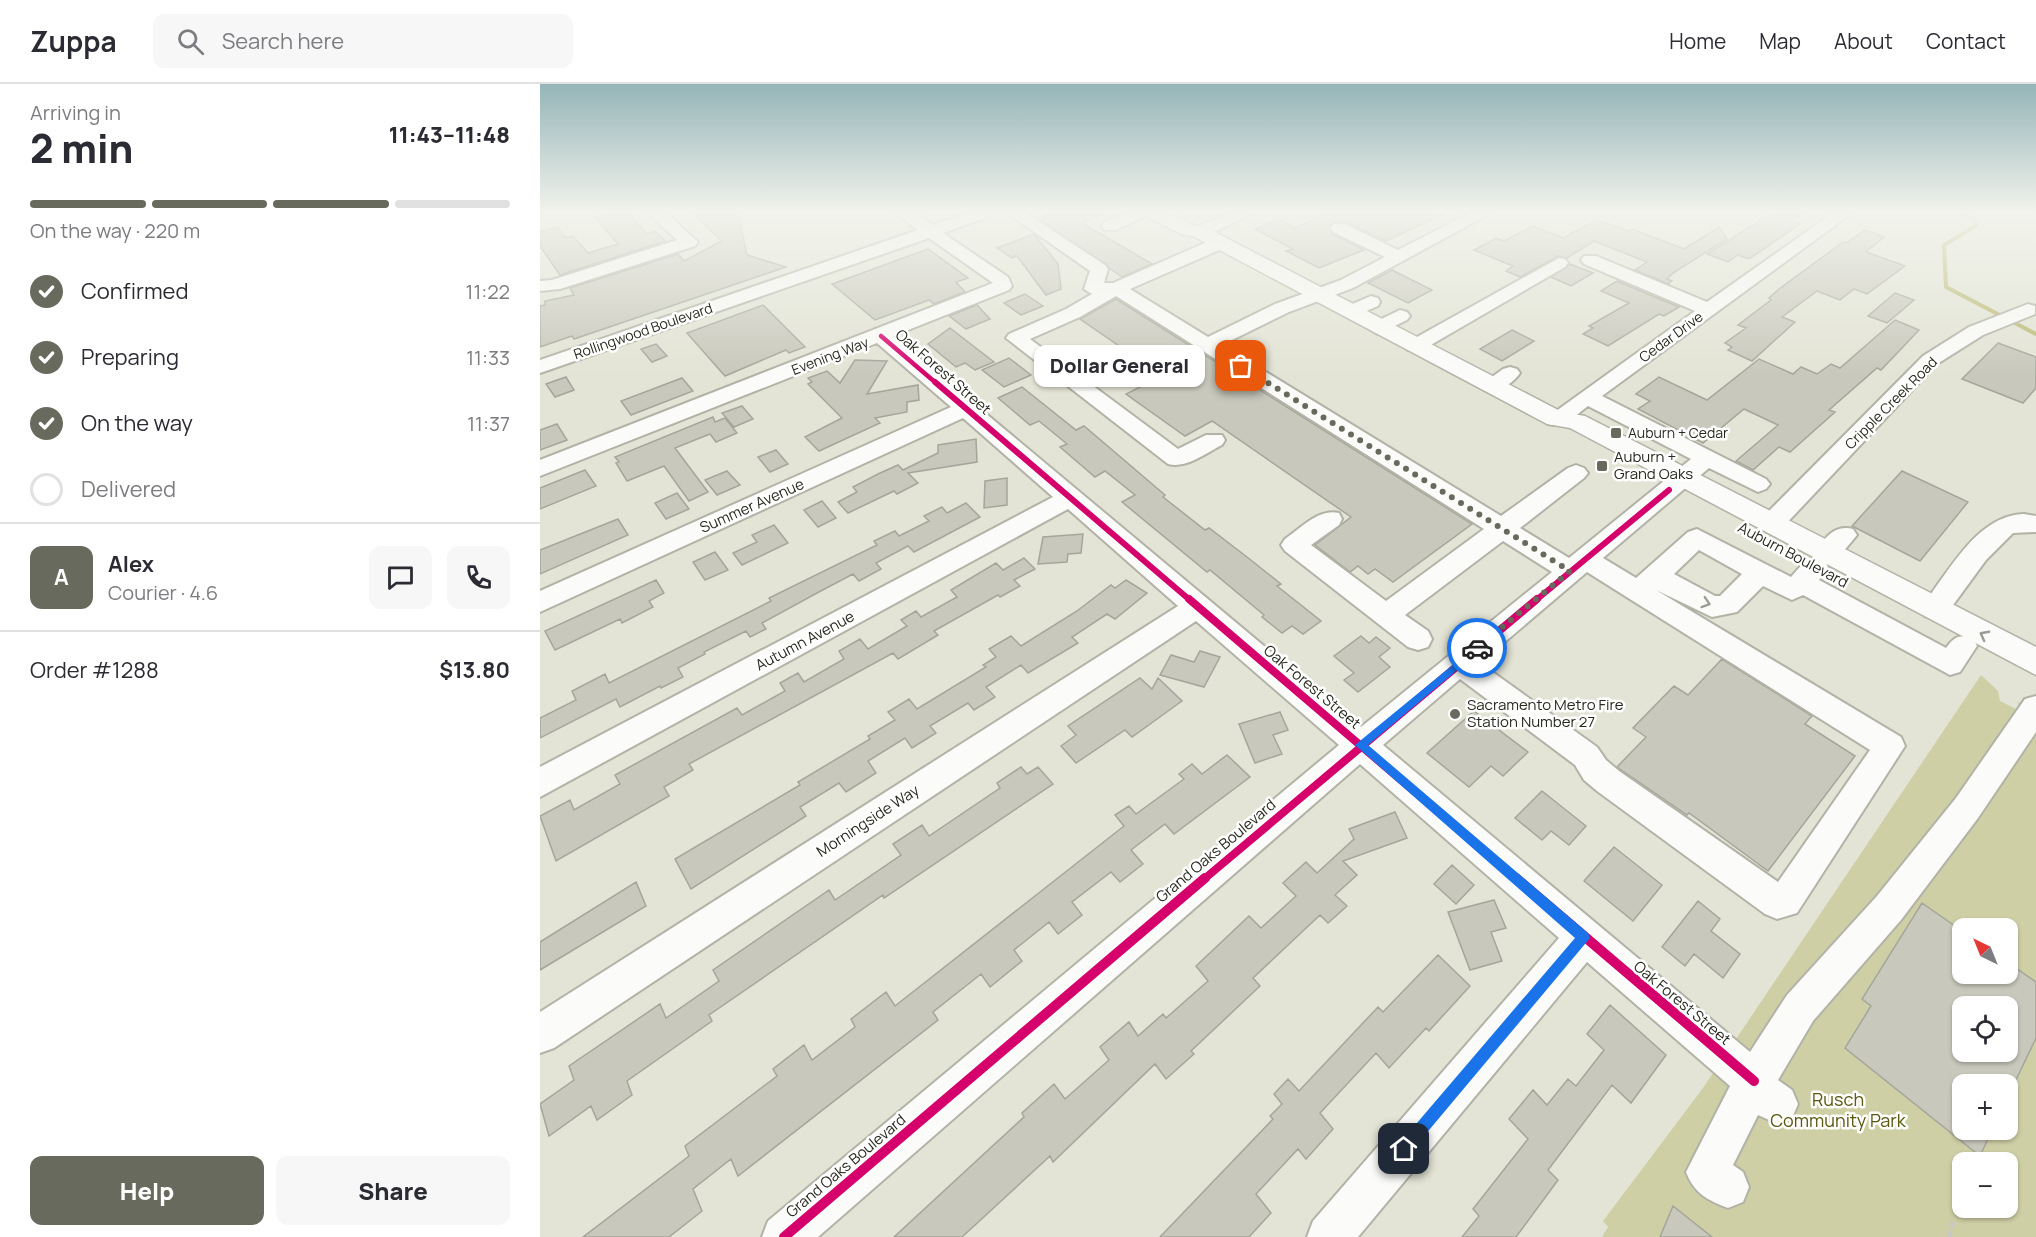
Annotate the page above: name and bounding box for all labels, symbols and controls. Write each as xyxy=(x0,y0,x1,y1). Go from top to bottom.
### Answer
search box xyxy=(153,14,573,68)
text: Zuppa xyxy=(30,22,117,60)
icon: search xyxy=(174,25,207,58)
text: Search here xyxy=(222,26,344,56)
text: Home xyxy=(1669,27,1726,55)
text: Map xyxy=(1759,27,1801,55)
text: About xyxy=(1834,27,1893,55)
text: Contact xyxy=(1926,27,2006,55)
text: Arriving in xyxy=(30,99,121,126)
text: 11:43–11:48 xyxy=(389,120,510,150)
text: 2 min xyxy=(30,121,133,175)
text: On the way · 220 m xyxy=(30,217,200,244)
icon: check xyxy=(30,275,63,308)
text: Confirmed xyxy=(81,276,189,306)
text: 11:22 xyxy=(466,278,510,305)
street label: Rollingwood Boulevard xyxy=(571,298,715,363)
street label: Cedar Drive xyxy=(1635,307,1707,366)
street label: Oak Forest Street xyxy=(891,324,996,419)
street label: Evening Way xyxy=(789,332,872,379)
pin xyxy=(1215,340,1266,391)
icon: check xyxy=(30,341,63,374)
text: Preparing xyxy=(81,342,179,372)
text: 11:33 xyxy=(466,344,510,371)
callout: Dollar General xyxy=(1034,345,1205,387)
icon: bag xyxy=(1224,349,1257,382)
text: Dollar General xyxy=(1050,352,1189,379)
street label: Cripple Creek Road xyxy=(1840,352,1941,453)
icon: check xyxy=(30,407,63,440)
text: On the way xyxy=(81,408,193,438)
text: 11:37 xyxy=(467,410,510,437)
place label: Auburn + Cedar xyxy=(1628,423,1728,442)
marker: Auburn + Cedar xyxy=(1609,426,1623,440)
place label: Auburn + Grand Oaks xyxy=(1614,446,1693,484)
marker: Auburn + Grand Oaks xyxy=(1595,459,1609,473)
street label: Summer Avenue xyxy=(696,473,807,538)
text: Delivered xyxy=(81,474,176,504)
street label: Auburn Boulevard xyxy=(1734,517,1852,592)
button: chat xyxy=(369,546,432,609)
button: phone xyxy=(447,546,510,609)
text: Alex xyxy=(108,549,154,579)
text: A xyxy=(54,562,69,592)
text: Courier · 4.6 xyxy=(108,579,218,606)
one-way arrow xyxy=(1700,596,1711,608)
street label: Autumn Avenue xyxy=(752,606,858,675)
courier xyxy=(1447,618,1507,678)
one-way arrow xyxy=(1980,631,1991,642)
icon: car xyxy=(1461,632,1494,665)
street label: Oak Forest Street xyxy=(1259,640,1365,733)
text: Order #1288 xyxy=(30,655,159,685)
text: $13.80 xyxy=(439,655,510,685)
place label: Sacramento Metro Fire Station Number 27 xyxy=(1467,694,1624,732)
marker: Sacramento Metro Fire Station Number 27 xyxy=(1448,707,1462,721)
street label: Morningside Way xyxy=(812,780,923,862)
street label: Grand Oaks Boulevard xyxy=(1151,794,1280,907)
north arrow xyxy=(1952,918,2018,984)
map controls xyxy=(1952,918,2018,1218)
street label: Oak Forest Street xyxy=(1629,956,1735,1049)
button: locate xyxy=(1952,996,2018,1062)
button: + xyxy=(1952,1074,2018,1140)
park label: Rusch Community Park xyxy=(1770,1087,1907,1132)
street label: Grand Oaks Boulevard xyxy=(781,1109,910,1222)
pin xyxy=(1378,1123,1429,1174)
icon: home xyxy=(1387,1132,1420,1165)
button: − xyxy=(1952,1152,2018,1218)
button: Help xyxy=(30,1156,264,1225)
button: Share xyxy=(276,1156,510,1225)

